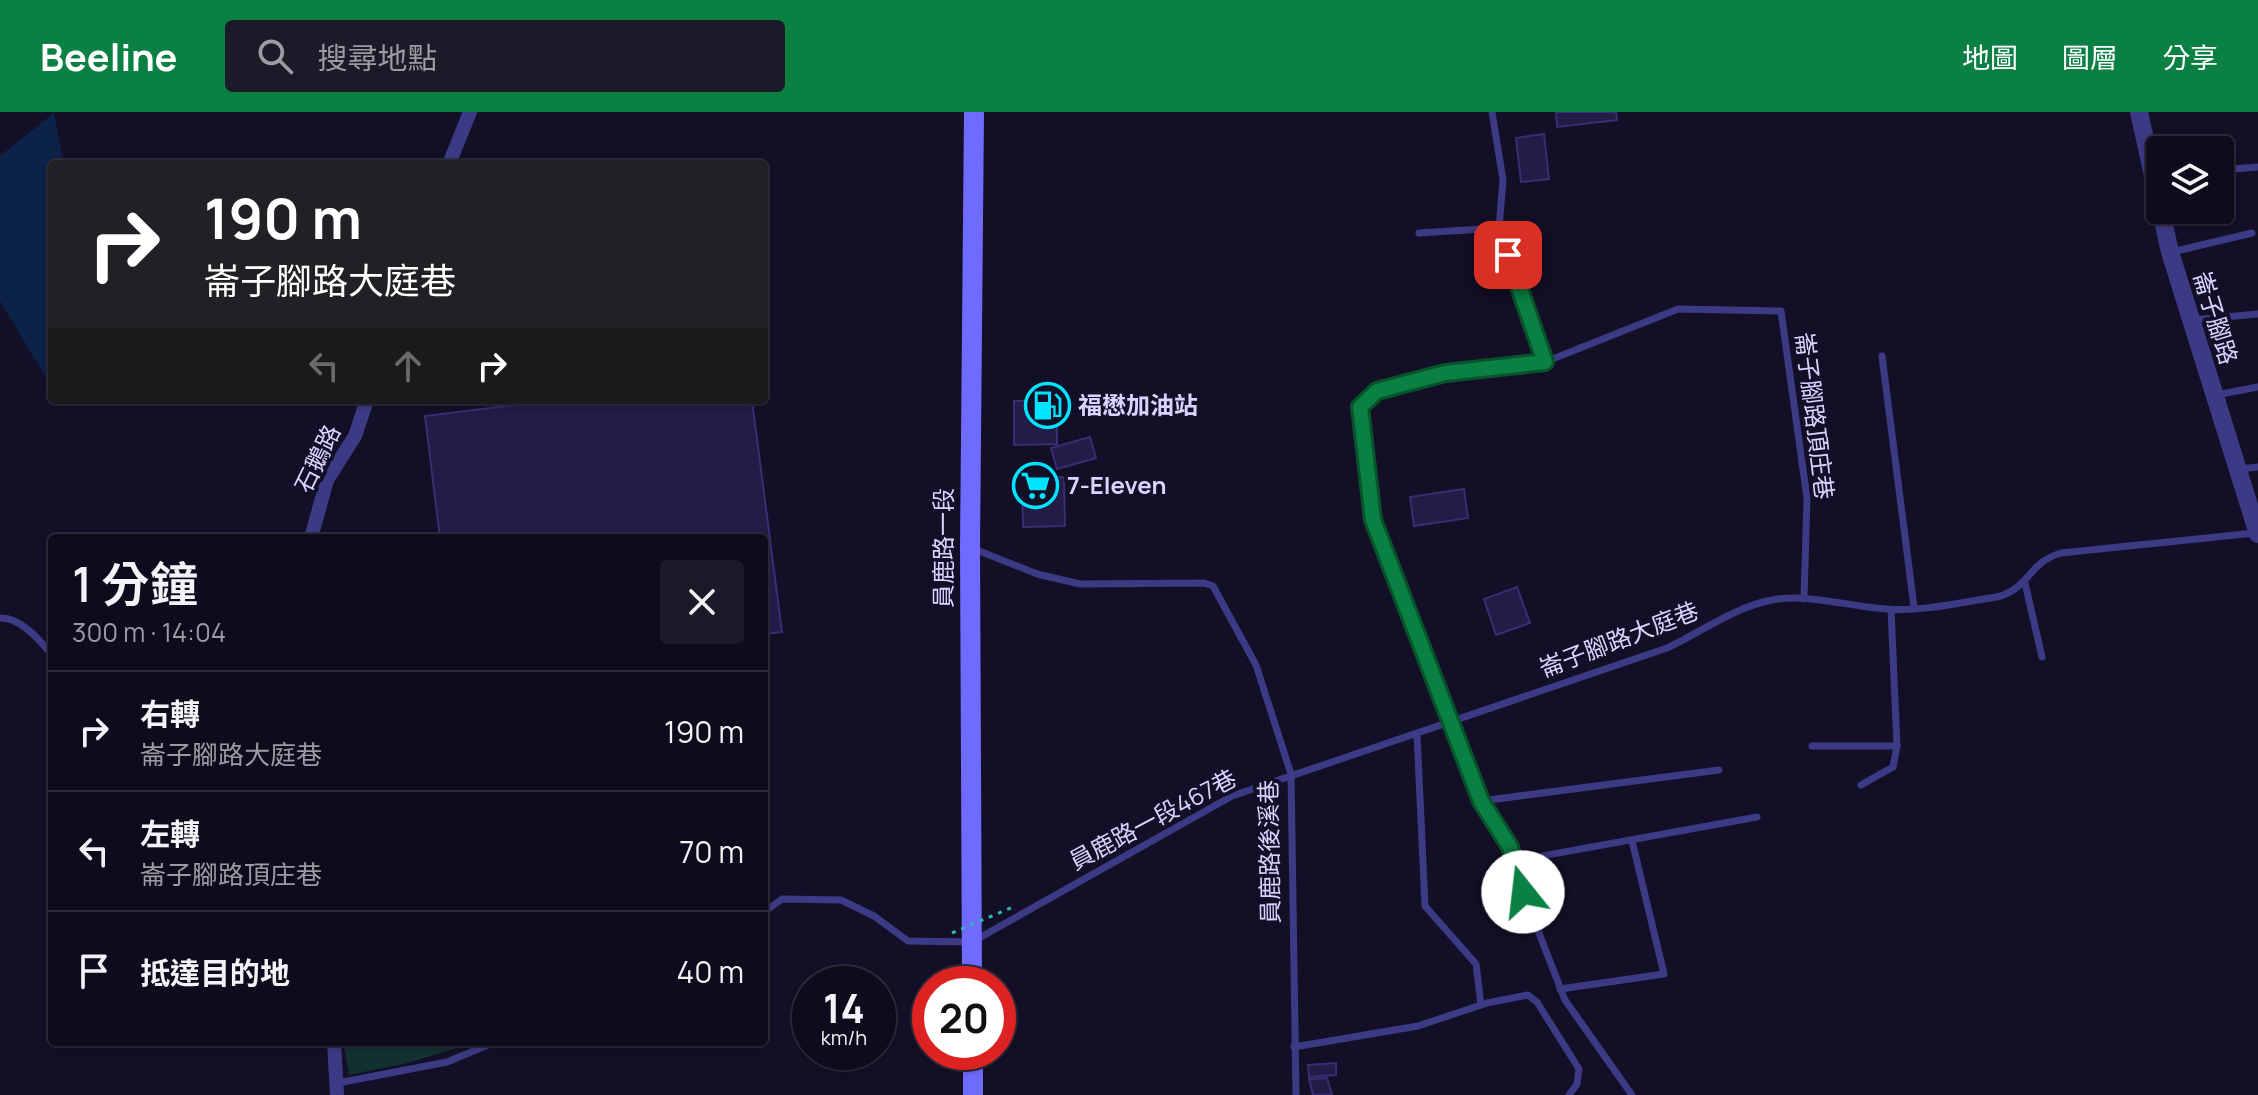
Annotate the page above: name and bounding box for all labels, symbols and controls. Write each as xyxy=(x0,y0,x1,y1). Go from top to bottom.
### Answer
search box xyxy=(225,20,785,92)
text: Beeline xyxy=(40,30,177,82)
icon: search xyxy=(253,34,297,78)
text: 搜尋地點 xyxy=(317,37,437,78)
text: 地圖 xyxy=(1962,38,2018,76)
text: 圖層 xyxy=(2062,38,2118,76)
text: 分享 xyxy=(2162,38,2218,76)
map controls xyxy=(2146,136,2234,224)
button: layers xyxy=(2146,136,2234,224)
text: 190 m xyxy=(204,179,362,256)
icon: right xyxy=(72,192,176,296)
pin xyxy=(1474,221,1542,289)
icon: arrive xyxy=(1486,233,1530,277)
text: 崙子腳路大庭巷 xyxy=(204,256,456,305)
street label: 崙子腳路 xyxy=(2187,267,2246,368)
street label: 崙子腳路頂庄巷 xyxy=(1789,330,1842,501)
icon: left xyxy=(302,344,346,388)
icon: ahead xyxy=(386,344,430,388)
icon: right xyxy=(470,344,514,388)
fuel station icon: 福懋加油站 xyxy=(1023,382,1071,430)
place label: 福懋加油站 xyxy=(1078,388,1198,421)
street label: 石鵝路 xyxy=(286,419,347,498)
supermarket icon: 7-Eleven xyxy=(1012,462,1060,510)
place label: 7-Eleven xyxy=(1067,468,1166,501)
street label: 員鹿路一段 xyxy=(926,488,959,608)
text: 1 分鐘 xyxy=(72,551,198,616)
button: close xyxy=(660,560,744,644)
street label: 崙子腳路大庭巷 xyxy=(1534,593,1703,684)
text: 300 m · 14:04 xyxy=(72,614,226,650)
text: 右轉 xyxy=(140,693,200,734)
icon: right xyxy=(72,709,116,753)
text: 190 m xyxy=(664,711,744,752)
text: 崙子腳路大庭巷 xyxy=(140,736,322,772)
street label: 員鹿路一段467巷 xyxy=(1063,761,1242,877)
street label: 員鹿路後溪巷 xyxy=(1251,780,1286,924)
text: 左轉 xyxy=(140,813,200,854)
icon: left xyxy=(72,829,116,873)
text: 70 m xyxy=(679,831,744,872)
position arrow xyxy=(1481,850,1565,934)
text: 崙子腳路頂庄巷 xyxy=(140,856,322,892)
icon: arrive xyxy=(72,949,116,993)
text: 40 m xyxy=(677,951,744,992)
text: 抵達目的地 xyxy=(140,952,290,993)
speed limit sign: 20 xyxy=(912,966,1016,1070)
text: 14 xyxy=(823,980,865,1035)
text: km/h xyxy=(821,1024,867,1051)

